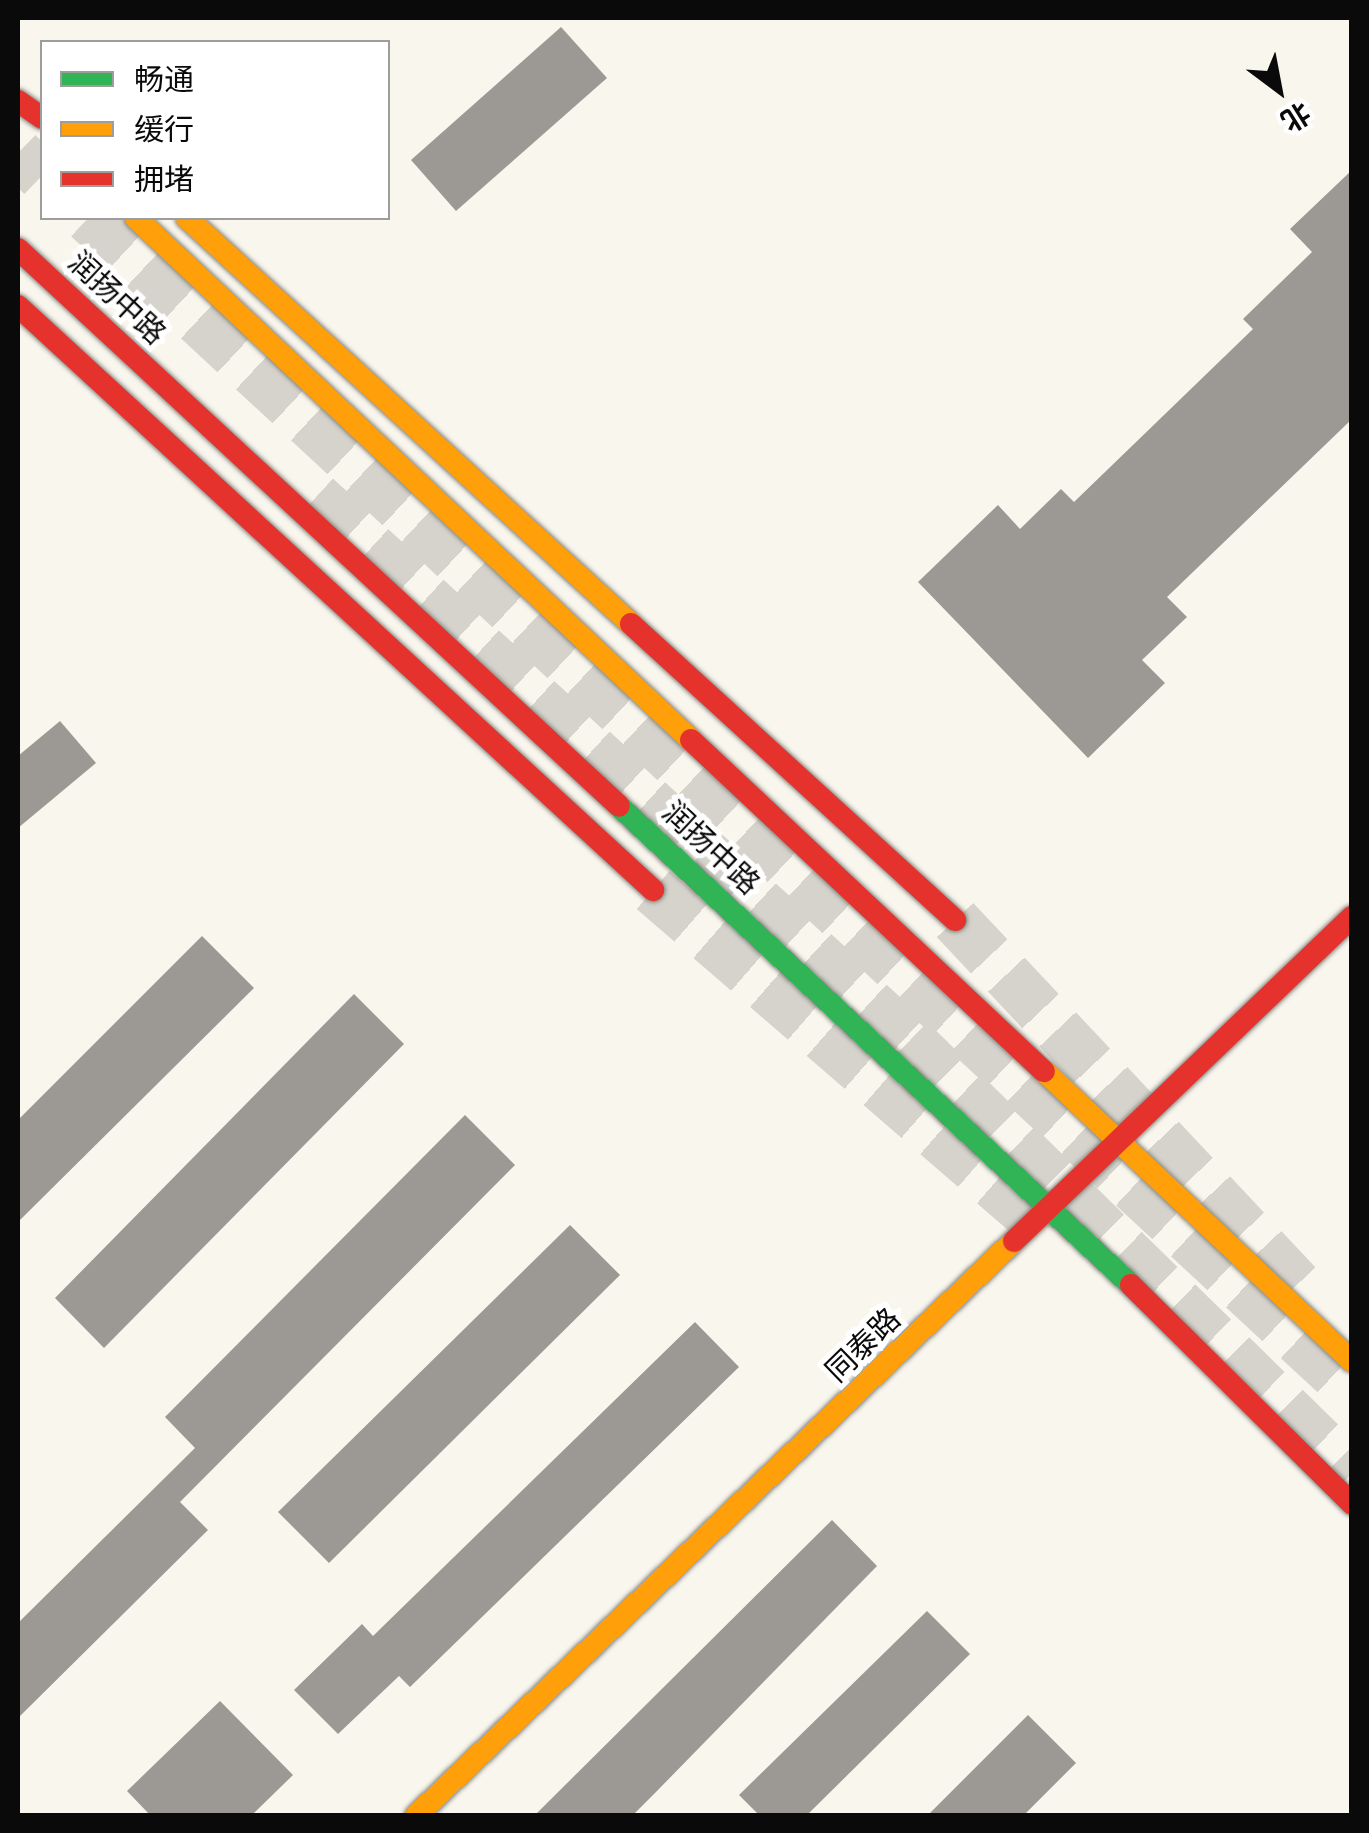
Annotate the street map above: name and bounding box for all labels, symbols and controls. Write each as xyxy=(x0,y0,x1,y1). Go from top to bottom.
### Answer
legend xyxy=(40,40,390,220)
north arrow xyxy=(1229,40,1329,140)
text: 畅通 xyxy=(134,58,194,104)
text: 北 xyxy=(1272,90,1318,142)
text: 缓行 xyxy=(134,108,194,154)
text: 拥堵 xyxy=(134,158,194,204)
street label: 润扬中路 xyxy=(60,245,172,353)
street label: 润扬中路 xyxy=(654,795,766,903)
street label: 同泰路 xyxy=(819,1302,909,1390)

